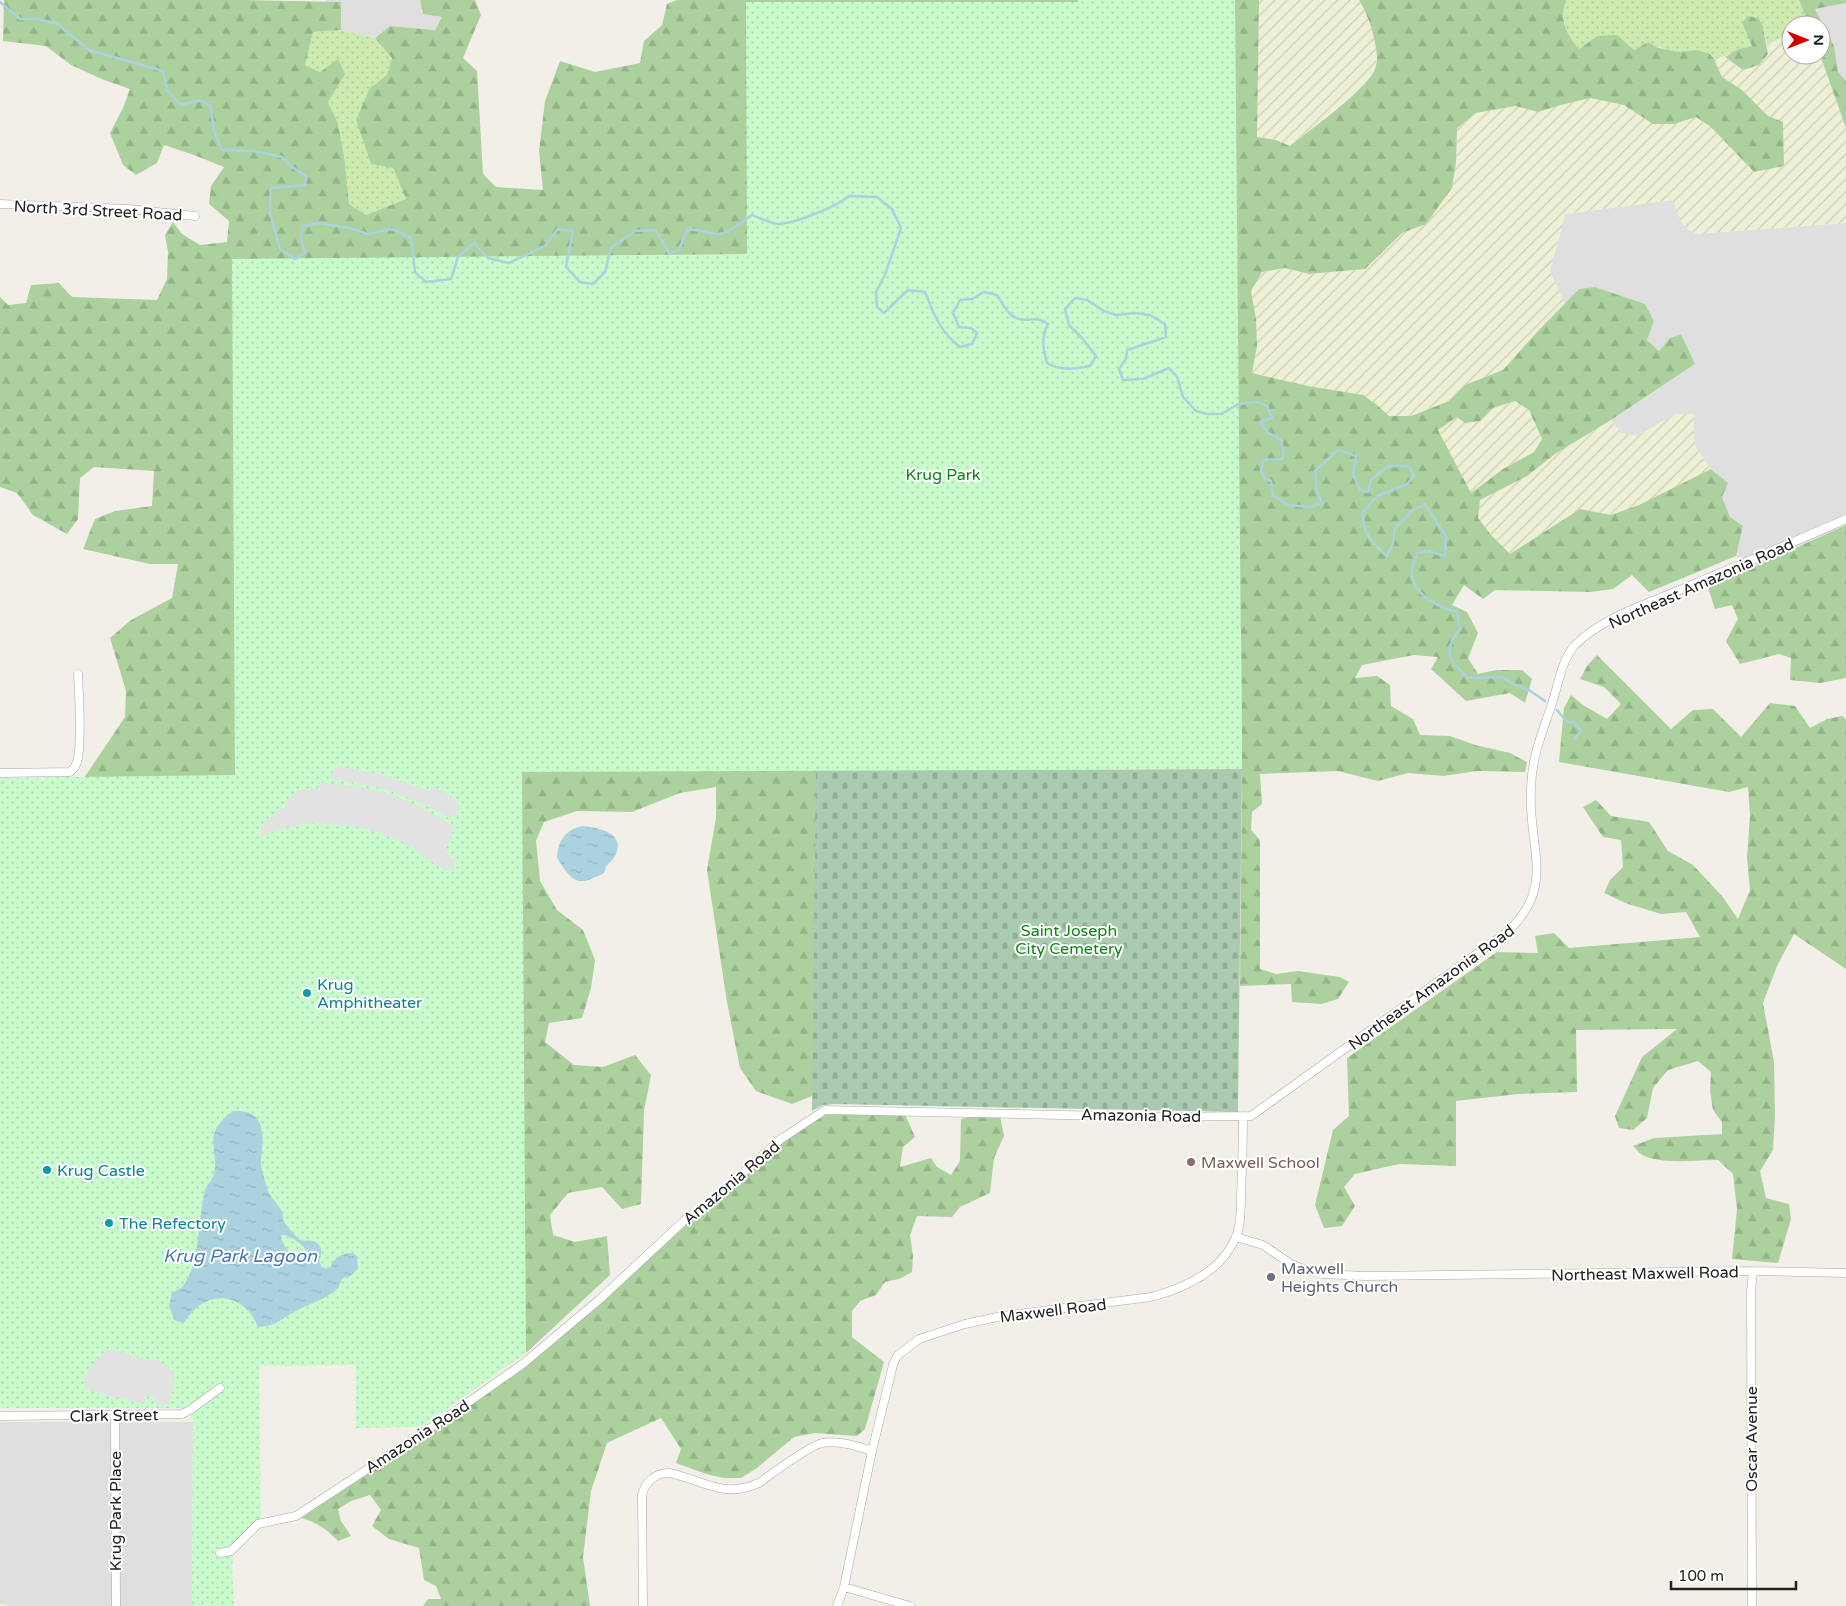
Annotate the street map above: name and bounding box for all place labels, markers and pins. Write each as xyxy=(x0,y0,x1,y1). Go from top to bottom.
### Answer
place label: Krug Amphitheater xyxy=(317,975,423,1013)
marker: Krug Amphitheater xyxy=(301,987,313,999)
place label: Maxwell School xyxy=(1201,1153,1320,1173)
marker: Maxwell School xyxy=(1185,1156,1197,1168)
place label: Krug Castle xyxy=(57,1161,145,1181)
marker: Krug Castle xyxy=(41,1164,53,1176)
place label: The Refectory xyxy=(119,1214,226,1234)
marker: The Refectory xyxy=(103,1217,115,1229)
place label: Maxwell Heights Church xyxy=(1281,1259,1398,1297)
marker: Maxwell Heights Church xyxy=(1265,1271,1277,1283)

